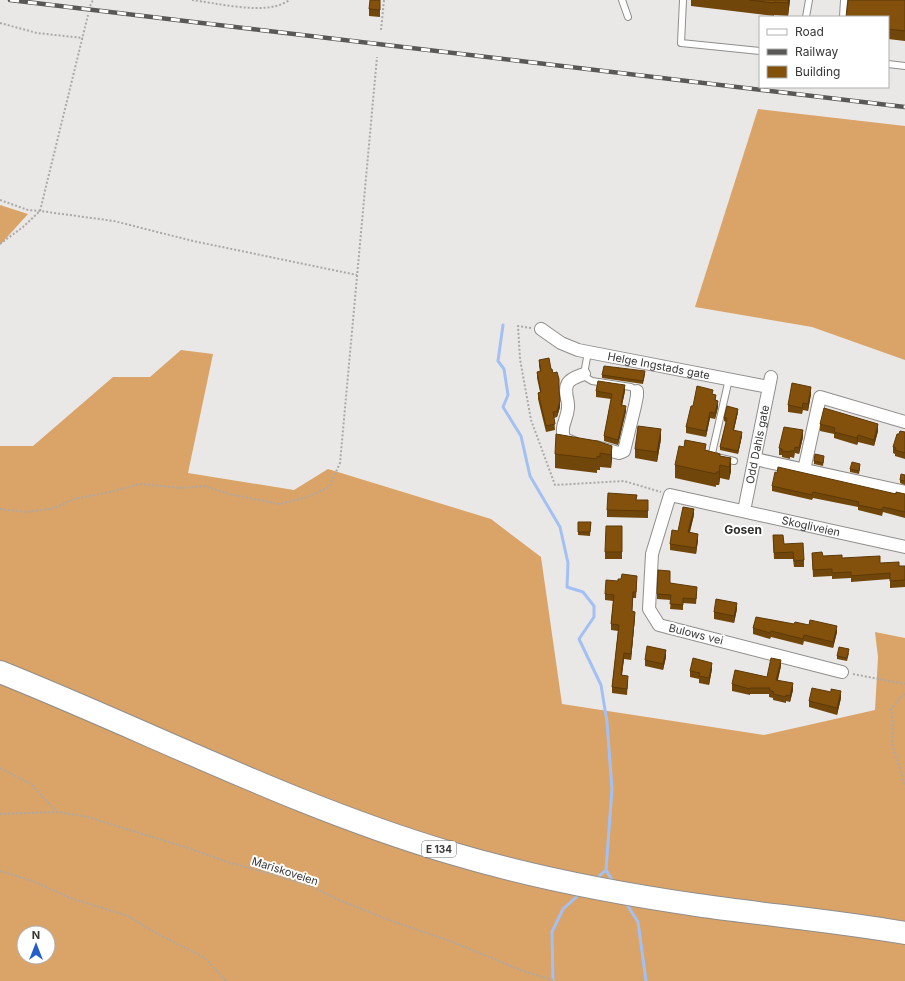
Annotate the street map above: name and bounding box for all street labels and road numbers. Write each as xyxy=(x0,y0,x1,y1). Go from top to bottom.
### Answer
street label: Helge Ingstads gate xyxy=(606,349,711,382)
street label: Odd Dahls gate xyxy=(743,404,772,485)
street label: Skogliveien xyxy=(780,513,842,539)
street label: Bulows vei xyxy=(667,620,725,648)
road number: E 134 xyxy=(422,841,456,857)
street label: Mariskoveien xyxy=(250,854,320,888)

